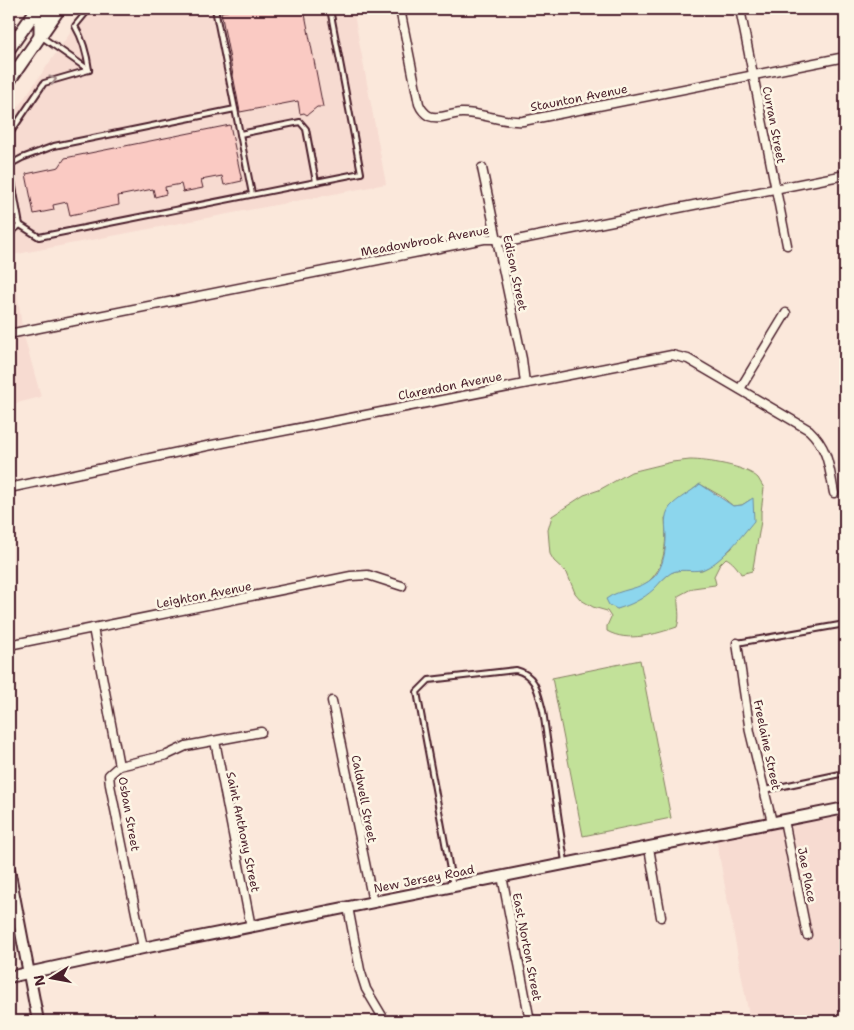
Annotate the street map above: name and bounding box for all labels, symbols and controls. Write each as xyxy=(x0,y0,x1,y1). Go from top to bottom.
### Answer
one-way arrow xyxy=(49,76,57,86)
street label: Staunton Avenue xyxy=(529,81,629,115)
street label: Curran Street xyxy=(759,85,789,165)
street label: Meadowbrook Avenue xyxy=(359,222,491,260)
street label: Edison Street xyxy=(499,233,531,313)
street label: Clarendon Avenue xyxy=(397,368,504,404)
street label: Leighton Avenue xyxy=(155,578,253,612)
street label: Freelaine Street xyxy=(750,698,784,792)
street label: Caldwell Street xyxy=(348,754,380,844)
street label: Saint Anthony Street xyxy=(222,770,264,894)
street label: Osban Street xyxy=(115,775,143,853)
street label: Jae Place xyxy=(794,846,820,904)
street label: New Jersey Road xyxy=(372,861,476,897)
street label: East Norton Street xyxy=(509,891,545,1003)
north arrow xyxy=(28,952,78,1002)
text: N xyxy=(29,973,49,988)

